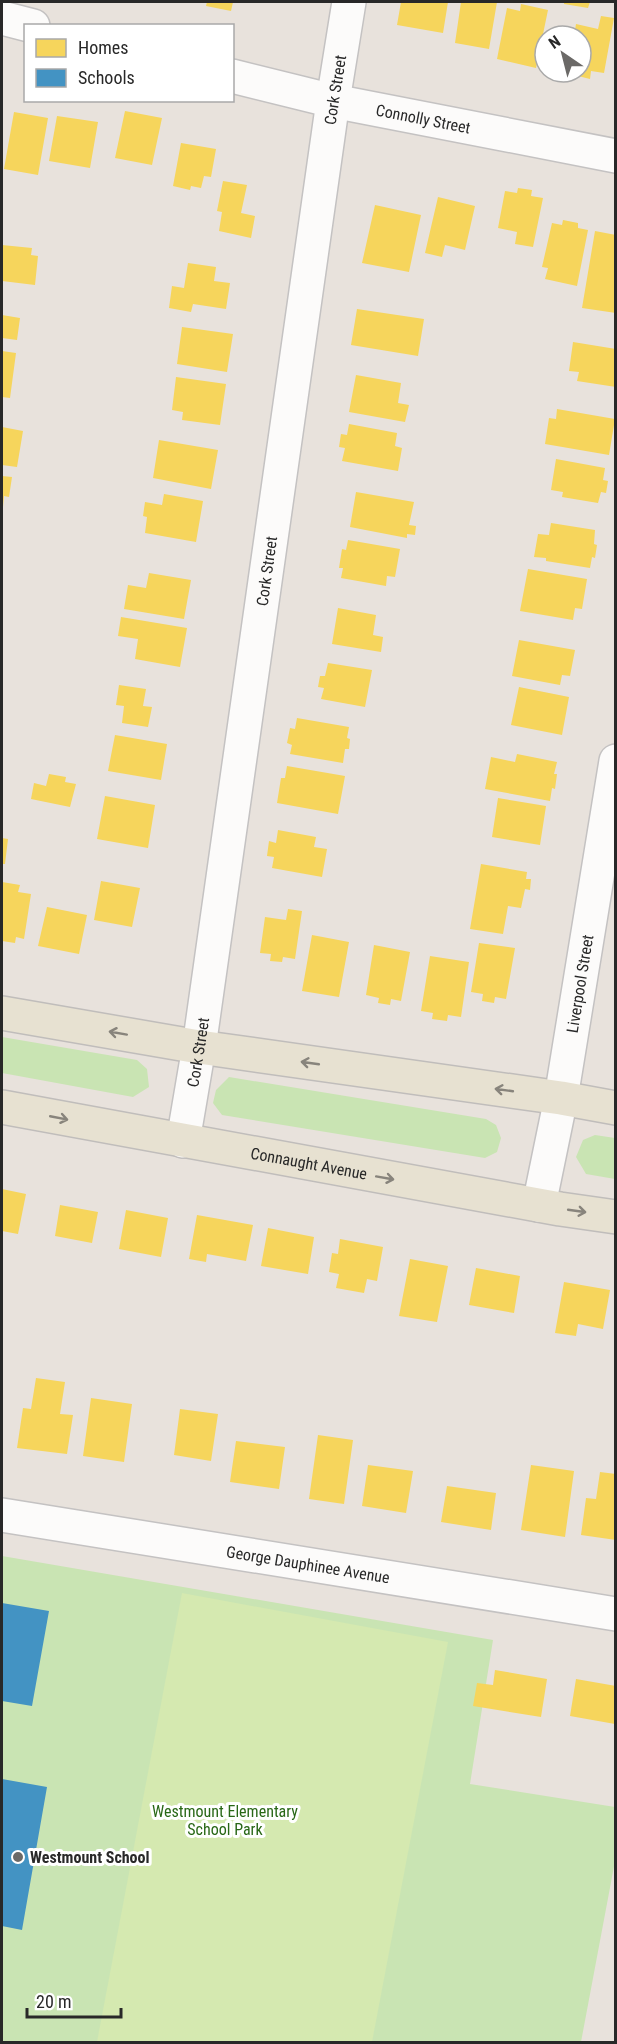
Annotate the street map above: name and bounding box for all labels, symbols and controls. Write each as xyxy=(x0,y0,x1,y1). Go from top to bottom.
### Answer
legend xyxy=(24,24,234,102)
north arrow xyxy=(533,24,593,84)
text: N xyxy=(545,32,564,53)
text: Homes xyxy=(78,37,128,58)
street label: Cork Street xyxy=(321,54,350,126)
text: Schools xyxy=(78,67,135,88)
street label: Connolly Street xyxy=(374,101,472,138)
street label: Cork Street xyxy=(253,535,281,607)
street label: Liverpool Street xyxy=(563,933,598,1034)
street label: Cork Street xyxy=(183,1016,213,1089)
one-way arrow xyxy=(108,1027,128,1038)
one-way arrow xyxy=(301,1057,321,1068)
one-way arrow xyxy=(494,1084,514,1095)
one-way arrow xyxy=(49,1113,68,1124)
street label: Connaught Avenue xyxy=(249,1144,369,1184)
one-way arrow xyxy=(375,1172,395,1183)
one-way arrow xyxy=(567,1206,586,1217)
street label: George Dauphinee Avenue xyxy=(225,1542,391,1587)
park label: Westmount Elementary School Park xyxy=(152,1802,298,1839)
place label: Westmount School xyxy=(30,1848,150,1867)
marker: Westmount School xyxy=(11,1850,25,1864)
scale bar xyxy=(27,1981,122,2019)
text: 20 m xyxy=(36,1991,71,2012)

